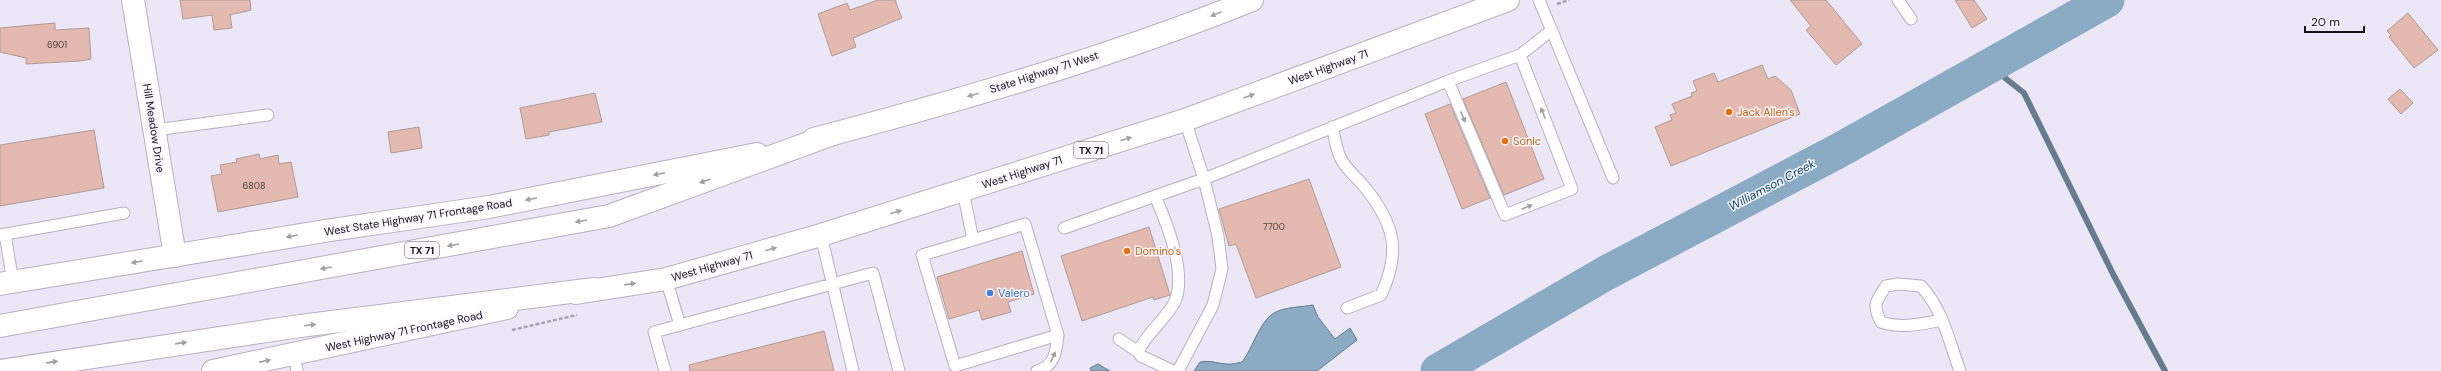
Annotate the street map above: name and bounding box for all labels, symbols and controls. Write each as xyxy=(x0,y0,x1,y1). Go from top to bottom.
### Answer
scale bar xyxy=(2305,8,2364,34)
one-way arrow xyxy=(1210,12,1222,18)
text: 20 m xyxy=(2311,14,2340,30)
house number: 6901 xyxy=(47,39,67,51)
street label: West Highway 71 xyxy=(1286,46,1370,88)
street label: State Highway 71 West xyxy=(988,48,1100,96)
street label: Hill Meadow Drive xyxy=(140,82,168,174)
one-way arrow xyxy=(967,92,979,98)
one-way arrow xyxy=(1244,93,1256,99)
place label: Jack Allen's xyxy=(1737,105,1795,119)
one-way arrow xyxy=(1539,107,1545,119)
marker: Jack Allen's xyxy=(1724,107,1734,117)
one-way arrow xyxy=(1460,111,1467,123)
place label: Sonic xyxy=(1513,134,1541,148)
one-way arrow xyxy=(1121,136,1133,142)
marker: Sonic xyxy=(1500,136,1510,146)
road number: TX 71 xyxy=(1074,142,1108,158)
street label: West Highway 71 xyxy=(980,152,1064,192)
water label: Williamson Creek xyxy=(1726,155,1819,215)
one-way arrow xyxy=(653,171,665,177)
one-way arrow xyxy=(698,179,710,185)
house number: 6808 xyxy=(243,180,265,192)
street label: West State Highway 71 Frontage Road xyxy=(323,195,513,239)
one-way arrow xyxy=(525,196,537,202)
one-way arrow xyxy=(1521,204,1532,210)
one-way arrow xyxy=(890,209,902,215)
one-way arrow xyxy=(575,219,587,225)
house number: 7700 xyxy=(1263,221,1285,233)
one-way arrow xyxy=(286,234,298,240)
road number: TX 71 xyxy=(405,242,439,258)
one-way arrow xyxy=(447,242,460,248)
place label: Domino's xyxy=(1135,244,1181,258)
one-way arrow xyxy=(765,246,777,252)
marker: Domino's xyxy=(1122,246,1132,256)
street label: West Highway 71 xyxy=(670,248,754,284)
one-way arrow xyxy=(131,259,143,265)
one-way arrow xyxy=(319,265,332,271)
one-way arrow xyxy=(624,281,636,287)
place label: Valero xyxy=(998,286,1030,300)
marker: Valero xyxy=(985,288,995,298)
street label: West Highway 71 Frontage Road xyxy=(324,307,484,355)
one-way arrow xyxy=(303,321,316,328)
one-way arrow xyxy=(175,340,187,346)
one-way arrow xyxy=(1050,351,1056,363)
one-way arrow xyxy=(259,358,271,364)
one-way arrow xyxy=(46,359,58,365)

